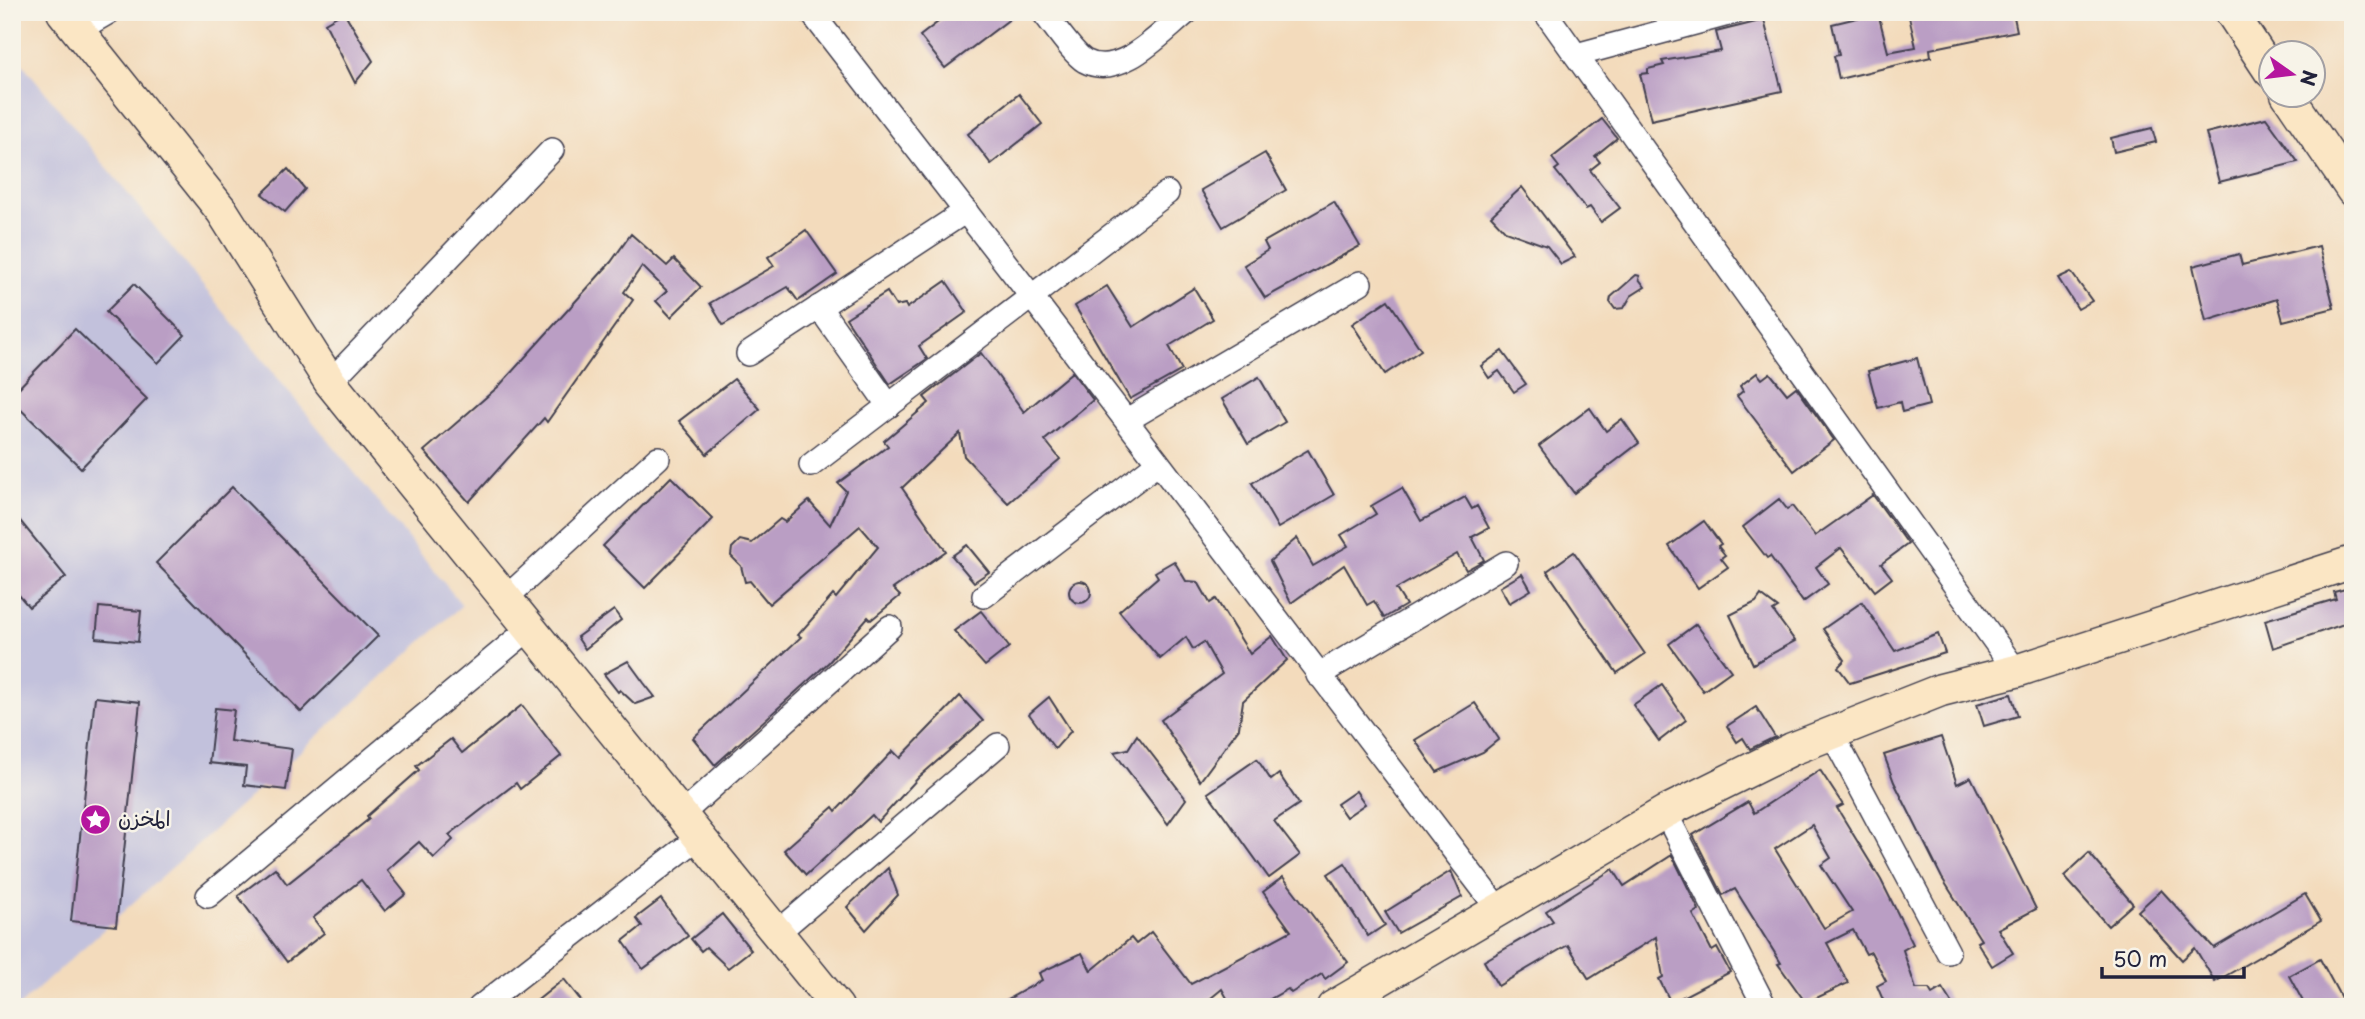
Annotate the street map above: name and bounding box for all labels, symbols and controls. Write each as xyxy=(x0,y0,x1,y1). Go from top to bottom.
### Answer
north arrow xyxy=(2256,38,2326,108)
text: N xyxy=(2294,68,2325,89)
place label: المخزن xyxy=(118,801,171,833)
place icon: المخزن xyxy=(78,802,112,836)
scale bar xyxy=(2102,935,2244,979)
text: 50 m xyxy=(2113,942,2167,974)

